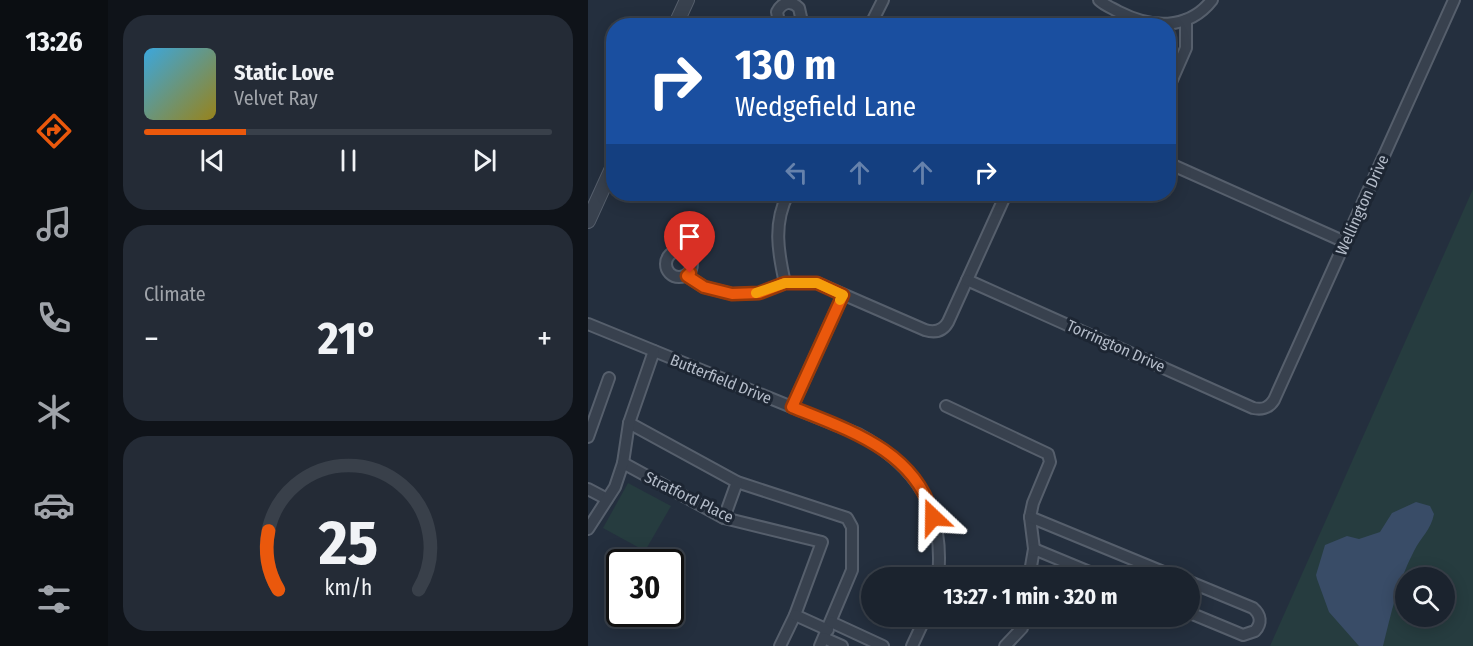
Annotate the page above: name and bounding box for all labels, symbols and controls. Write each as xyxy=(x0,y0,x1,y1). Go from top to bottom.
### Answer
text: 13:26 xyxy=(26,26,83,58)
text: 130 m xyxy=(735,40,836,90)
icon: right xyxy=(636,42,714,120)
text: Static Love xyxy=(234,59,334,86)
text: Velvet Ray xyxy=(234,86,318,110)
text: Wedgefield Lane xyxy=(735,91,916,123)
icon: directions xyxy=(33,110,75,152)
icon: previous xyxy=(196,144,229,177)
icon: pause xyxy=(332,144,365,177)
icon: next xyxy=(468,144,501,177)
street label: Wellington Drive xyxy=(1331,152,1393,258)
icon: left xyxy=(780,156,813,189)
icon: ahead xyxy=(843,156,876,189)
icon: ahead xyxy=(906,156,939,189)
icon: right xyxy=(969,156,1002,189)
icon: music xyxy=(33,203,75,245)
pin xyxy=(664,211,715,273)
icon: arrive xyxy=(673,220,706,253)
text: Climate xyxy=(144,282,206,306)
icon: phone xyxy=(33,297,75,339)
text: 21° xyxy=(318,312,378,366)
street label: Torrington Drive xyxy=(1064,316,1168,376)
text: − xyxy=(144,319,159,359)
text: + xyxy=(537,319,552,359)
street label: Butterfield Drive xyxy=(668,350,774,408)
icon: climate xyxy=(33,391,75,433)
street label: Stratford Place xyxy=(641,467,737,527)
icon: car xyxy=(33,484,75,526)
position arrow xyxy=(901,485,965,549)
text: 25 xyxy=(317,507,378,582)
speed limit sign: 30 xyxy=(606,549,684,627)
map controls xyxy=(1395,567,1455,627)
button: search xyxy=(1395,567,1455,627)
text: km/h xyxy=(324,576,372,602)
icon: filters xyxy=(33,578,75,620)
text: 13:27 · 1 min · 320 m xyxy=(943,583,1118,610)

